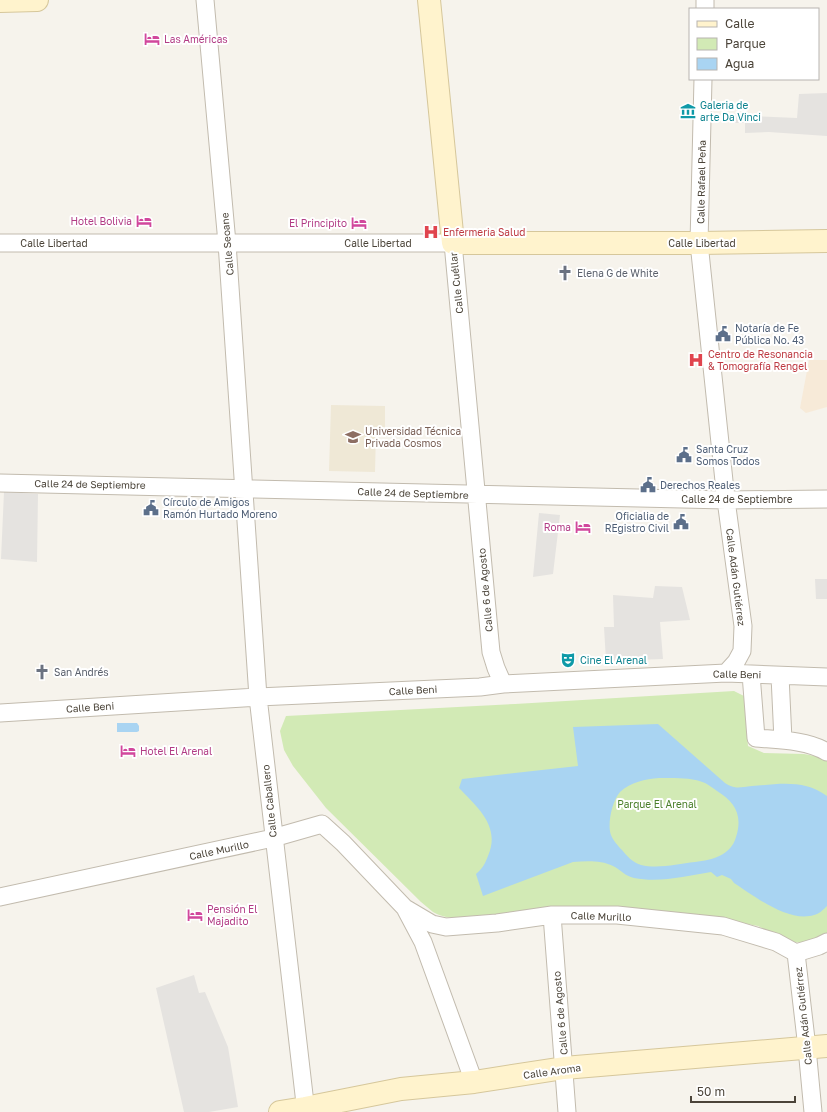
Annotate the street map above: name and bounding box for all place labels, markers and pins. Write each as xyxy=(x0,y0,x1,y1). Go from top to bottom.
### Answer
hotel icon: Las Américas xyxy=(143,30,161,48)
place label: Las Américas xyxy=(164,33,228,45)
place label: Galeria de arte Da Vinci xyxy=(700,99,761,123)
museum icon: Galeria de arte Da Vinci xyxy=(679,102,697,120)
hotel icon: Hotel Bolivia xyxy=(135,212,153,230)
hotel icon: El Principito xyxy=(350,214,368,232)
place label: Hotel Bolivia xyxy=(70,215,132,227)
place label: El Principito xyxy=(289,217,347,229)
hospital icon: Enfermeria Salud xyxy=(422,223,440,241)
place label: Enfermeria Salud xyxy=(443,226,525,238)
church icon: Elena G de White xyxy=(556,264,574,282)
place label: Elena G de White xyxy=(577,267,659,279)
place label: Notaría de Fe Pública No. 43 xyxy=(735,322,804,346)
public building icon: Notaría de Fe Pública No. 43 xyxy=(714,325,732,343)
place label: Centro de Resonancia & Tomografía Rengel xyxy=(708,348,813,372)
hospital icon: Centro de Resonancia & Tomografía Rengel xyxy=(687,351,705,369)
place label: Universidad Técnica Privada Cosmos xyxy=(365,425,461,449)
school or university icon: Universidad Técnica Privada Cosmos xyxy=(344,428,362,446)
place label: Santa Cruz Somos Todos xyxy=(696,443,760,467)
public building icon: Santa Cruz Somos Todos xyxy=(675,446,693,464)
public building icon: Derechos Reales xyxy=(639,476,657,494)
place label: Derechos Reales xyxy=(660,479,740,491)
place label: Círculo de Amigos Ramón Hurtado Moreno xyxy=(163,496,277,520)
public building icon: Círculo de Amigos Ramón Hurtado Moreno xyxy=(142,499,160,517)
place label: Oficialia de REgistro Civil xyxy=(605,510,669,534)
public building icon: Oficialia de REgistro Civil xyxy=(672,513,690,531)
hotel icon: Roma xyxy=(574,518,592,536)
place label: Roma xyxy=(544,521,571,533)
theatre icon: Cine El Arenal xyxy=(559,651,577,669)
place label: Cine El Arenal xyxy=(580,654,647,666)
church icon: San Andrés xyxy=(33,663,51,681)
place label: San Andrés xyxy=(54,666,109,678)
hotel icon: Hotel El Arenal xyxy=(119,742,137,760)
place label: Hotel El Arenal xyxy=(140,745,212,757)
place label: Pensión El Majadito xyxy=(207,903,257,927)
hotel icon: Pensión El Majadito xyxy=(186,906,204,924)

